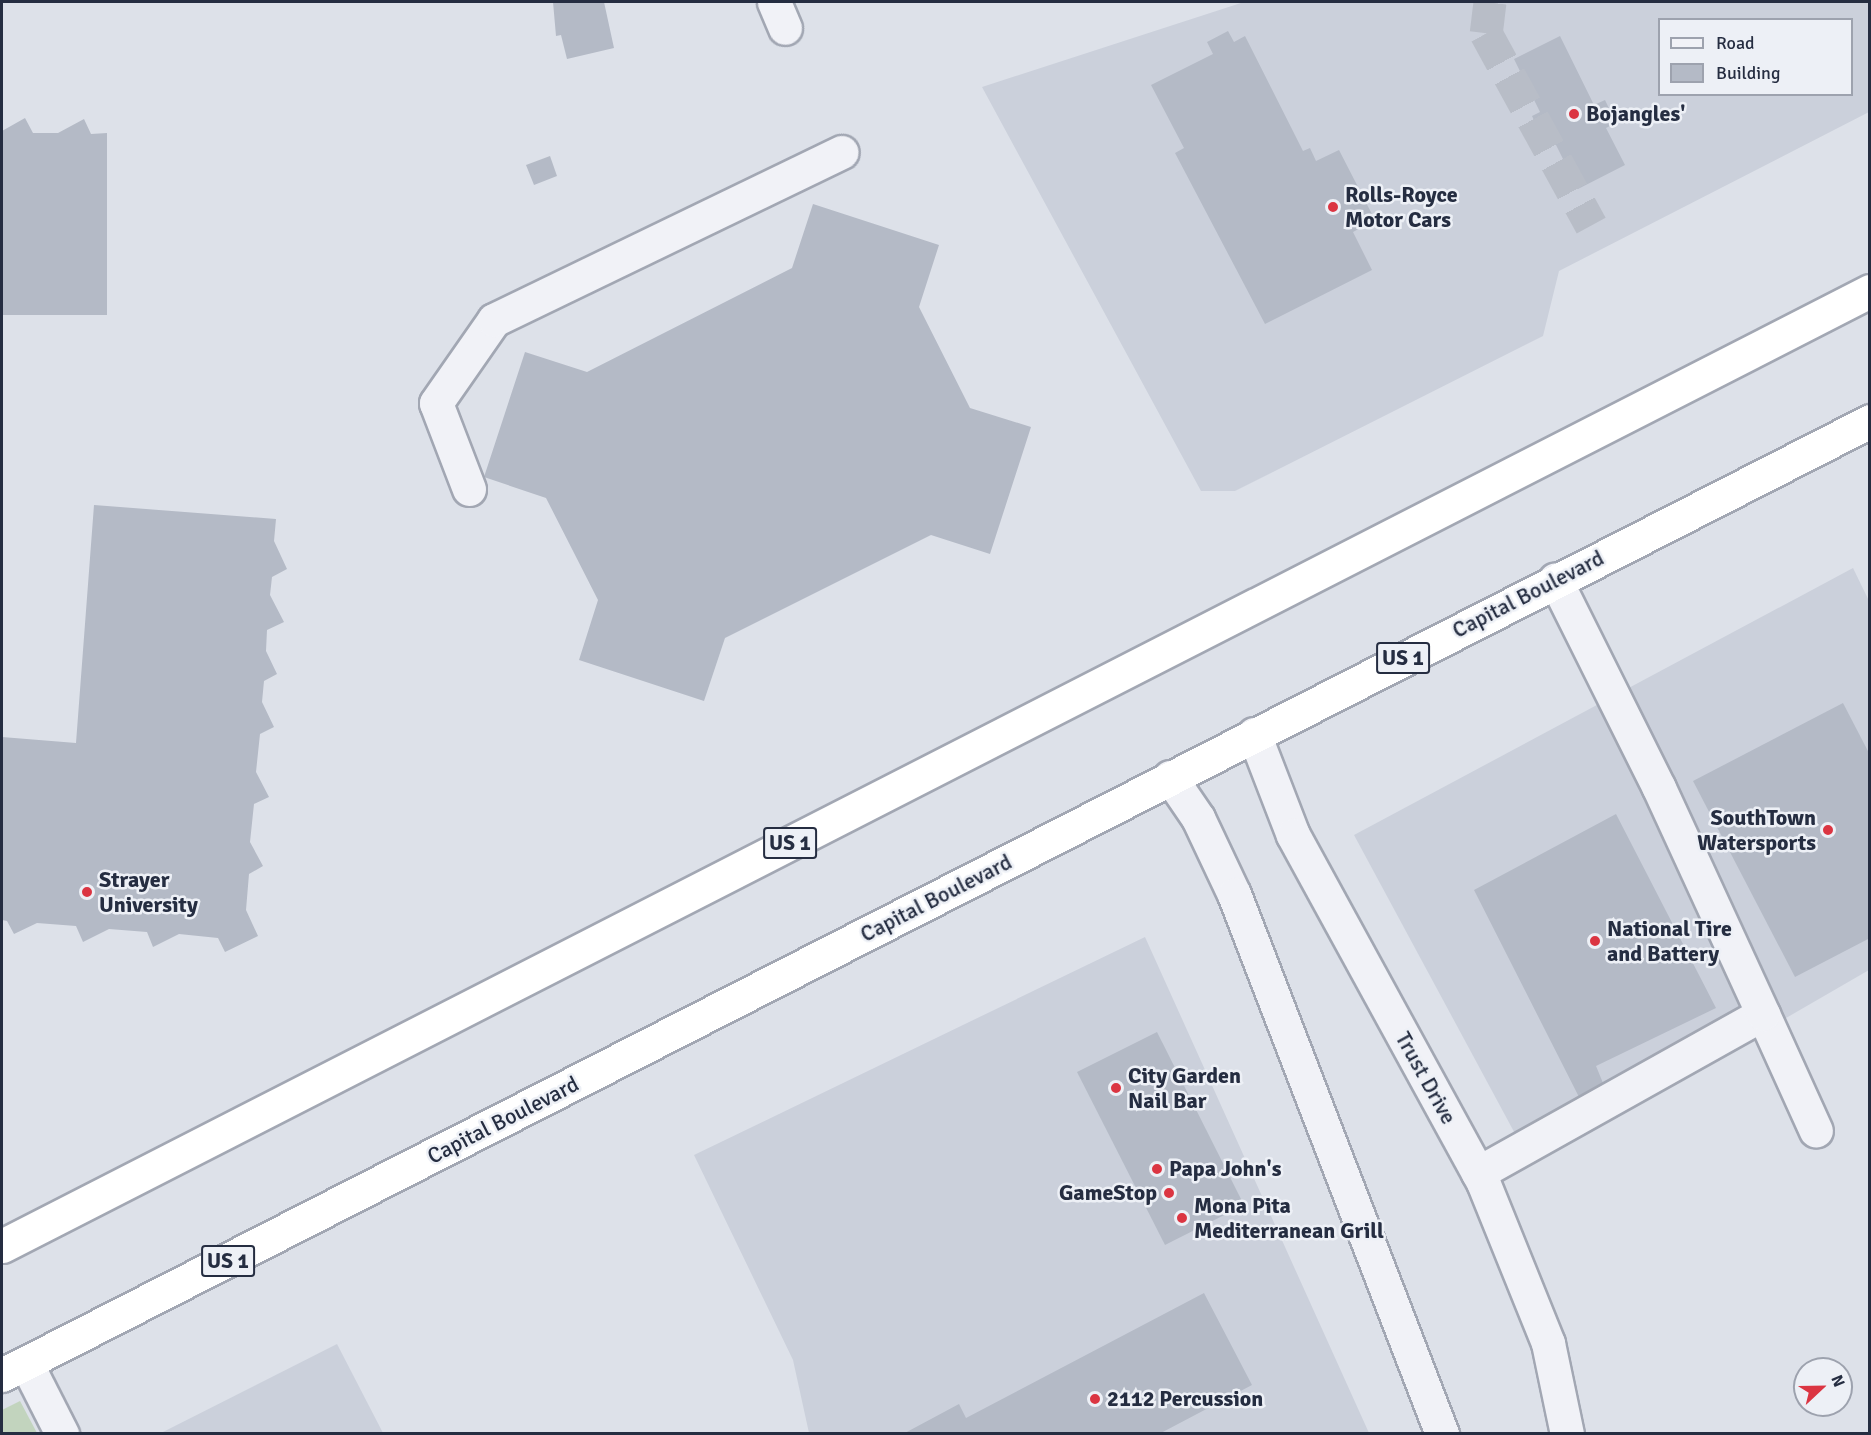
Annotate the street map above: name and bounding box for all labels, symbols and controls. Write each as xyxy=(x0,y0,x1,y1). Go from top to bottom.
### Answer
legend xyxy=(1658,18,1853,96)
text: Road xyxy=(1716,32,1755,54)
text: Building xyxy=(1716,62,1780,84)
place label: Bojangles' xyxy=(1586,101,1685,127)
marker: Bojangles' xyxy=(1567,107,1581,121)
place label: Rolls-Royce Motor Cars xyxy=(1345,181,1458,232)
marker: Rolls-Royce Motor Cars xyxy=(1326,200,1340,214)
street label: Capital Boulevard xyxy=(1448,544,1608,644)
road number: US 1 xyxy=(1376,640,1430,676)
place label: SouthTown Watersports xyxy=(1697,804,1816,855)
marker: SouthTown Watersports xyxy=(1821,823,1835,837)
road number: US 1 xyxy=(763,825,817,861)
street label: Capital Boulevard xyxy=(856,848,1016,948)
place label: Strayer University xyxy=(99,866,198,918)
marker: Strayer University xyxy=(80,885,94,899)
place label: National Tire and Battery xyxy=(1607,915,1732,966)
marker: National Tire and Battery xyxy=(1588,934,1602,948)
street label: Trust Drive xyxy=(1390,1027,1462,1129)
place label: City Garden Nail Bar xyxy=(1128,1062,1241,1114)
street label: Capital Boulevard xyxy=(423,1070,583,1170)
marker: City Garden Nail Bar xyxy=(1109,1081,1123,1095)
place label: Papa John's xyxy=(1169,1156,1281,1182)
marker: Papa John's xyxy=(1150,1162,1164,1176)
place label: GameStop xyxy=(1059,1180,1157,1206)
marker: GameStop xyxy=(1162,1186,1176,1200)
place label: Mona Pita Mediterranean Grill xyxy=(1194,1192,1384,1244)
marker: Mona Pita Mediterranean Grill xyxy=(1175,1211,1189,1225)
road number: US 1 xyxy=(201,1243,255,1279)
north arrow xyxy=(1793,1357,1853,1417)
text: N xyxy=(1826,1372,1849,1390)
place label: 2112 Percussion xyxy=(1107,1386,1263,1412)
marker: 2112 Percussion xyxy=(1088,1392,1102,1406)

